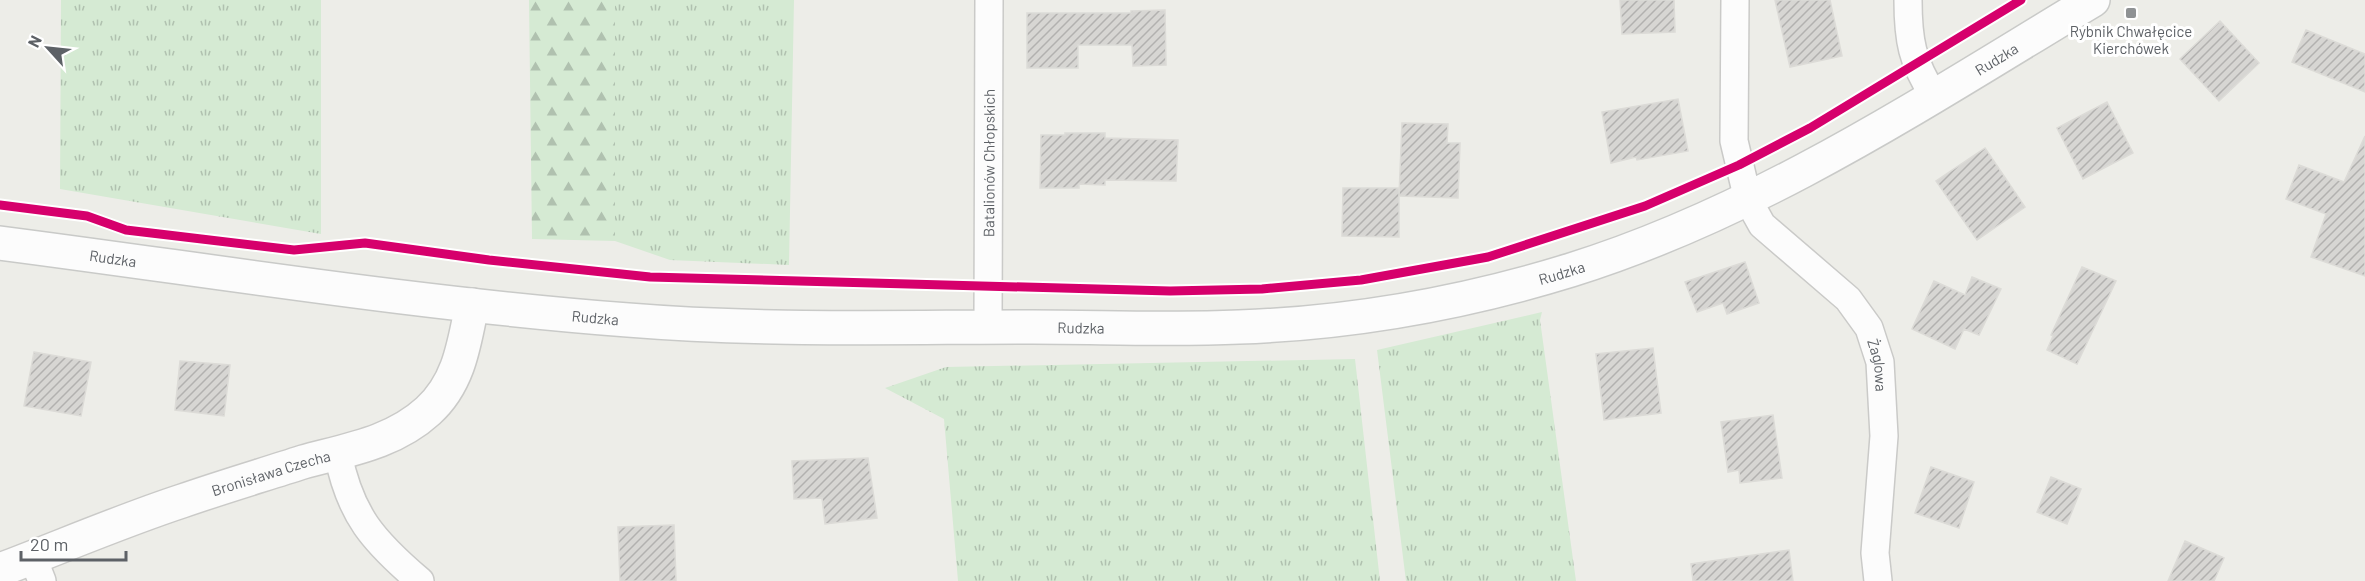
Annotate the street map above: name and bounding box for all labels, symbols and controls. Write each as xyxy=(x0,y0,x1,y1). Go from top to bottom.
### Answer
marker: Rybnik Chwałęcice Kierchówek xyxy=(2124,6,2138,20)
north arrow xyxy=(18,18,78,78)
place label: Rybnik Chwałęcice Kierchówek xyxy=(2070,22,2192,57)
text: N xyxy=(23,32,45,50)
street label: Rudzka xyxy=(1972,39,2021,79)
street label: Batalionów Chłopskich xyxy=(979,89,998,237)
street label: Rudzka xyxy=(88,246,138,270)
street label: Rudzka xyxy=(1537,257,1587,288)
street label: Rudzka xyxy=(571,306,620,328)
street label: Rudzka xyxy=(1057,318,1105,337)
street label: Żaglowa xyxy=(1864,336,1891,392)
street label: Bronisława Czecha xyxy=(209,446,332,499)
scale bar xyxy=(21,524,126,562)
text: 20 m xyxy=(30,533,68,555)

